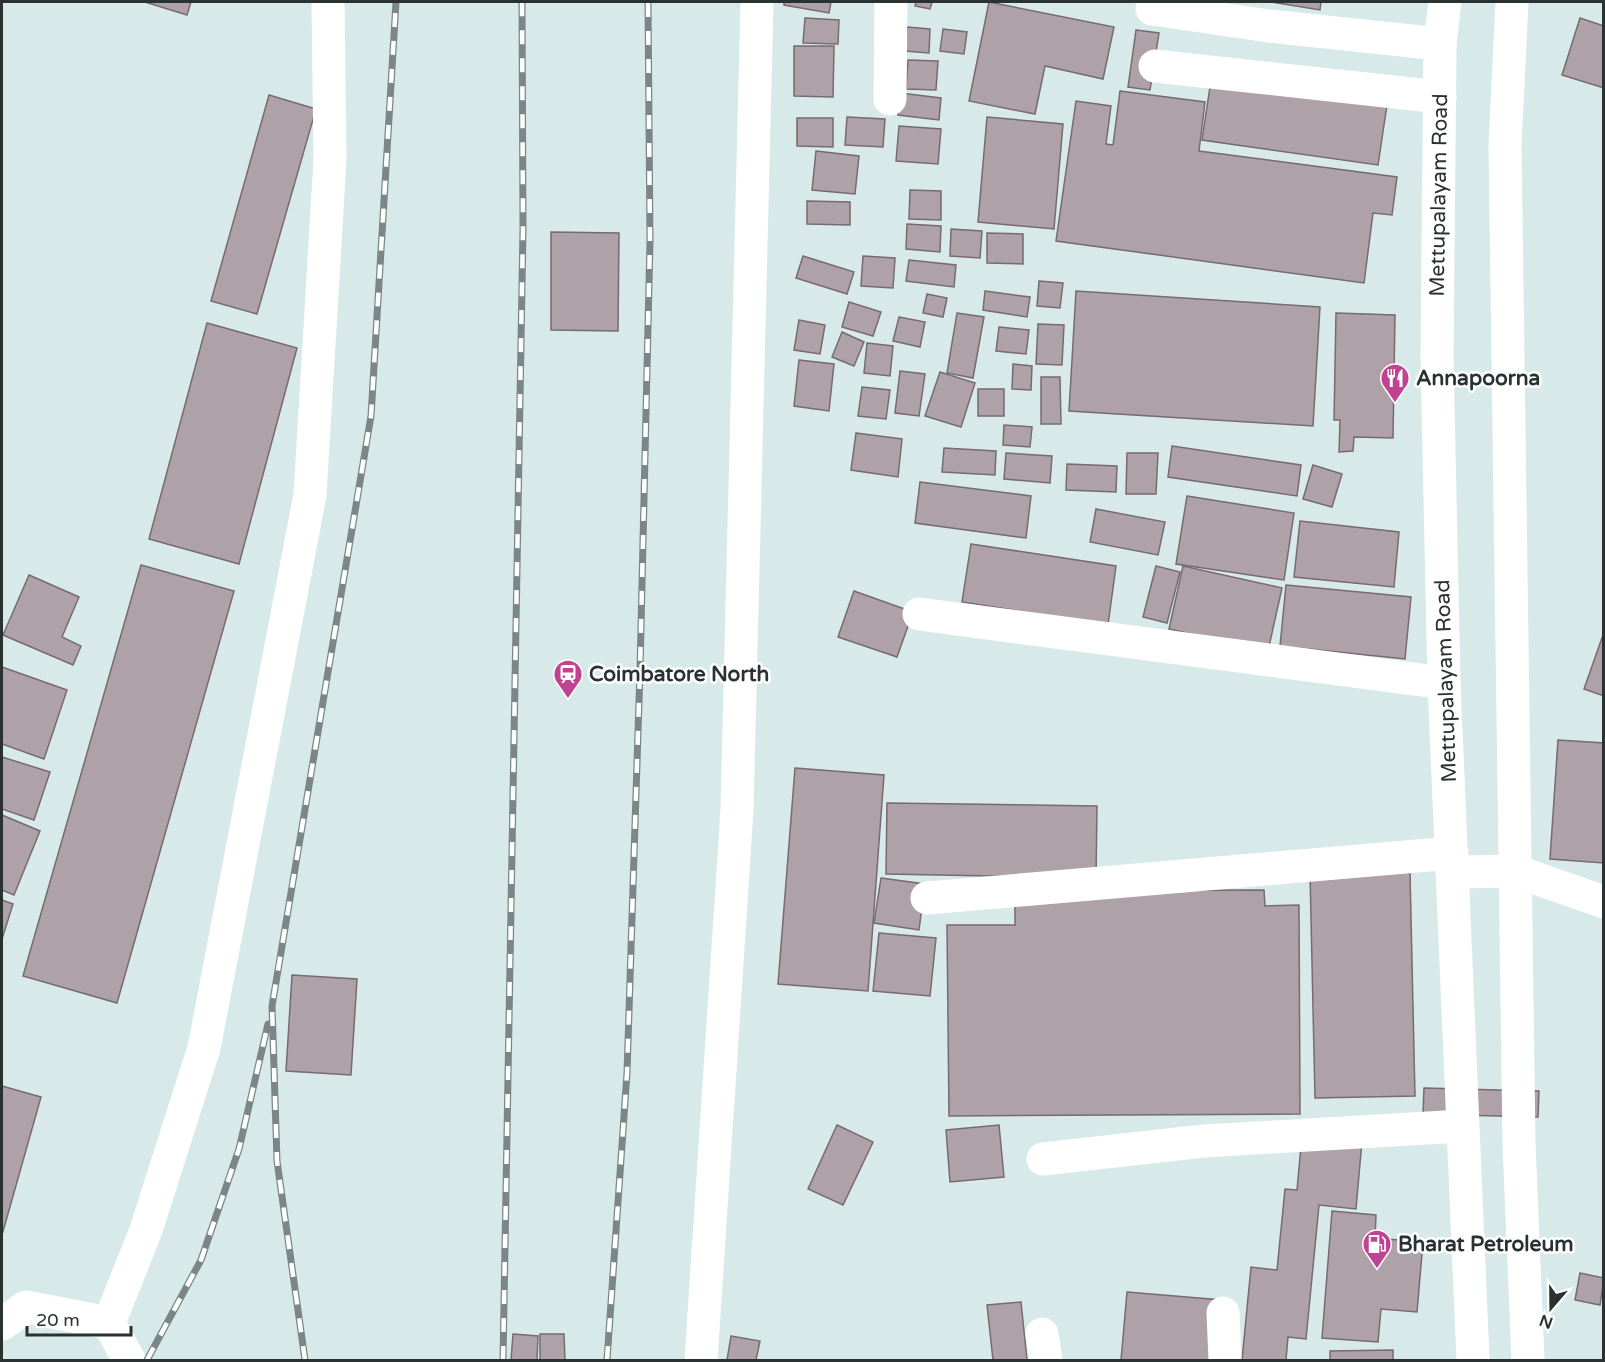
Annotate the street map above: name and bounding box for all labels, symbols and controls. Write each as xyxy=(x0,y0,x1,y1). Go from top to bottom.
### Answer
street label: Mettupalayam Road xyxy=(1425,93,1453,297)
restaurant icon: Annapoorna xyxy=(1379,362,1411,404)
place label: Annapoorna xyxy=(1416,366,1540,391)
street label: Mettupalayam Road xyxy=(1430,579,1462,783)
station icon: Coimbatore North xyxy=(552,658,584,700)
place label: Coimbatore North xyxy=(589,662,769,687)
fuel station icon: Bharat Petroleum xyxy=(1361,1228,1393,1270)
place label: Bharat Petroleum xyxy=(1398,1232,1573,1257)
north arrow xyxy=(1521,1278,1581,1338)
scale bar xyxy=(27,1299,130,1337)
text: 20 m xyxy=(36,1309,80,1331)
text: N xyxy=(1537,1310,1556,1333)

